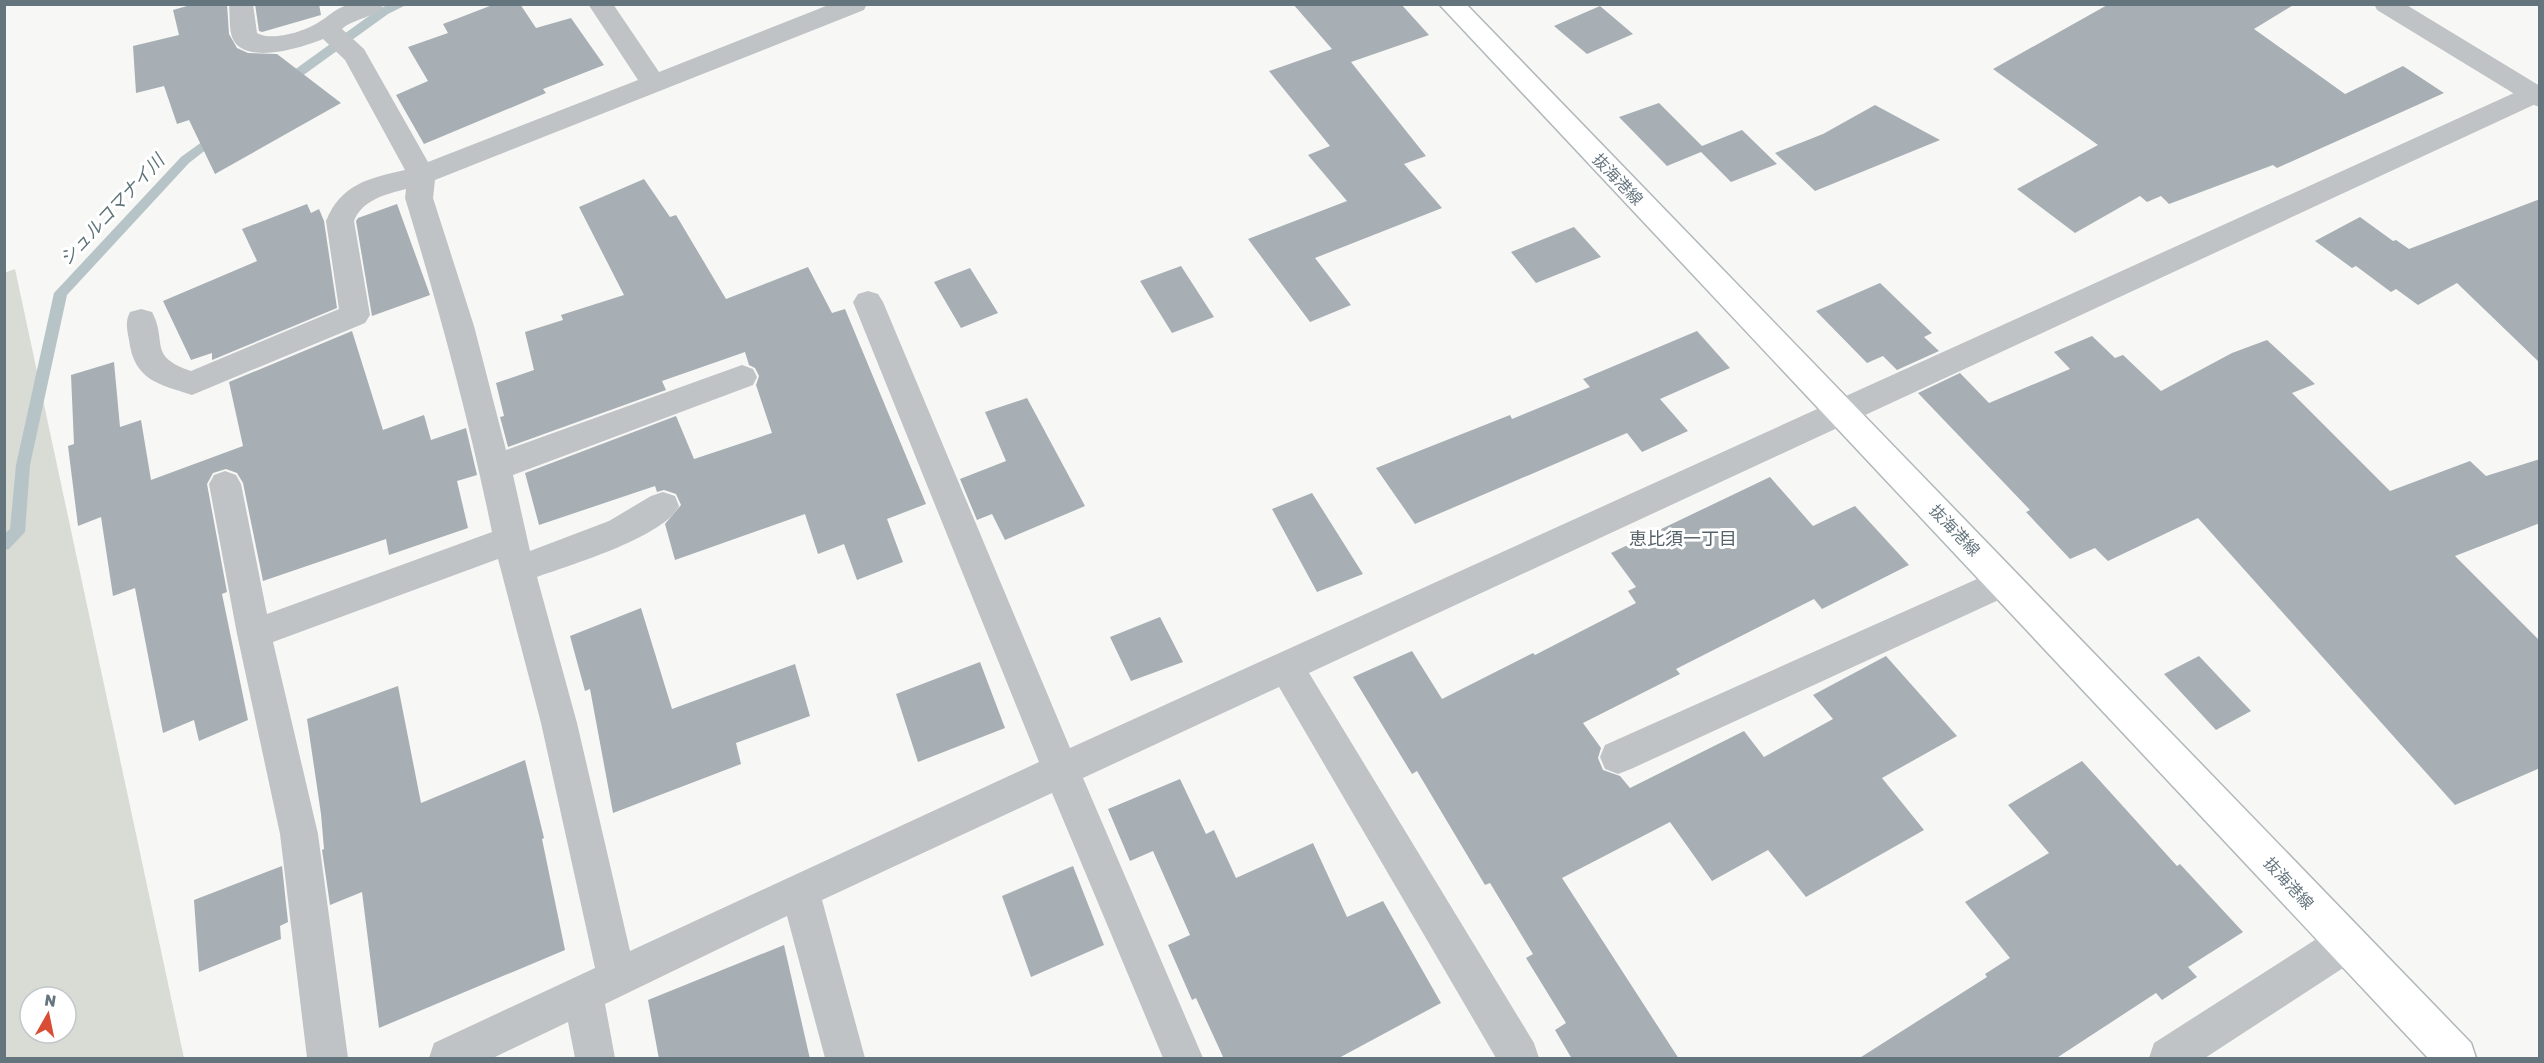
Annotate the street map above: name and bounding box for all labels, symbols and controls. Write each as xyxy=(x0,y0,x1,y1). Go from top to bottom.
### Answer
water label: シュルコマナイ川 xyxy=(55,149,170,270)
street label: 抜海港線 xyxy=(1589,150,1647,209)
street label: 抜海港線 xyxy=(1926,501,1984,560)
district label: 恵比須一丁目 xyxy=(1629,528,1737,550)
street label: 抜海港線 xyxy=(2260,853,2317,913)
north arrow xyxy=(18,985,78,1045)
text: N xyxy=(43,990,57,1011)

